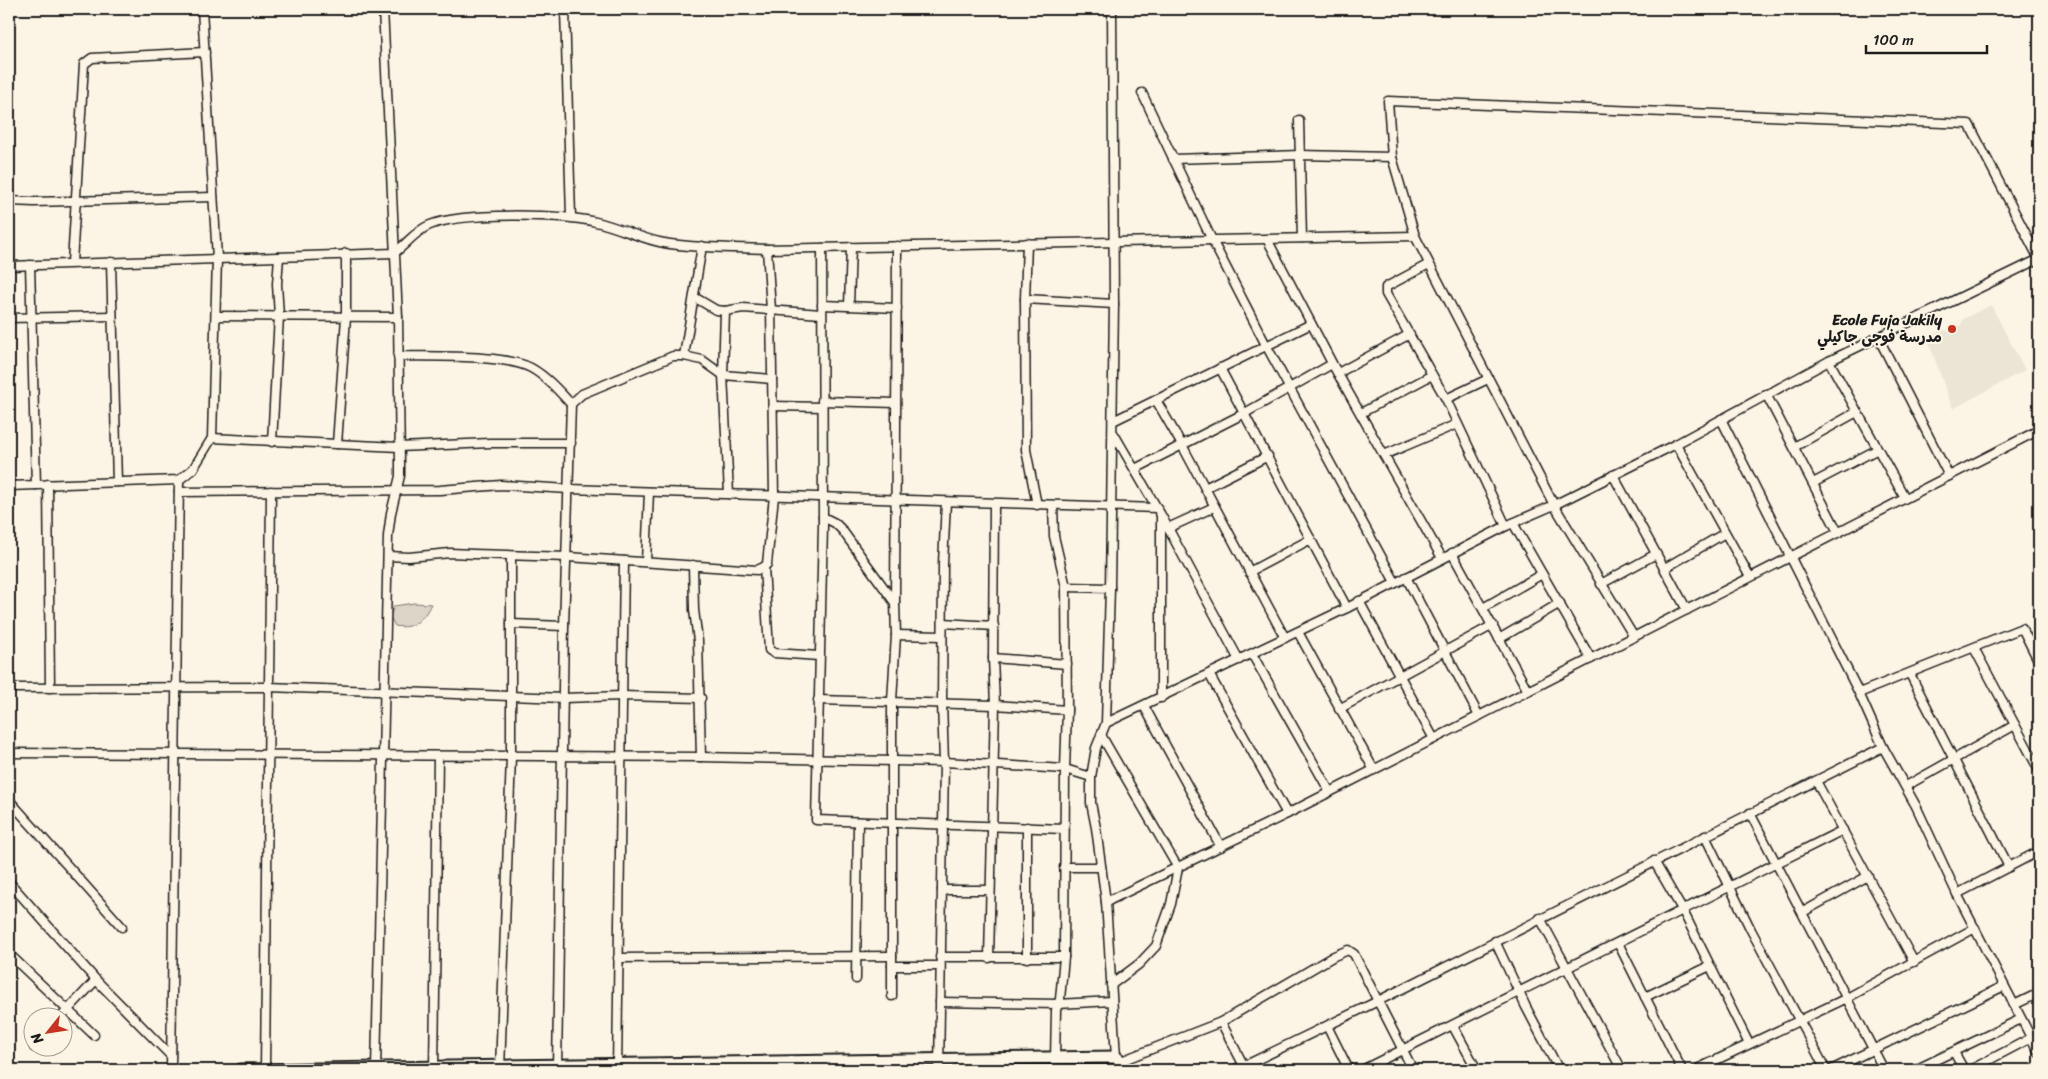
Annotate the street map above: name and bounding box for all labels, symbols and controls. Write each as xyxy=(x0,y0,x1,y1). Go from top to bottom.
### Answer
scale bar xyxy=(1866,22,1987,54)
text: 100 m xyxy=(1873,27,1914,53)
place label: Ecole Fuja Jakily مدرسة فوجى جاكيلي xyxy=(1817,307,1942,351)
marker: Ecole Fuja Jakily مدرسة فوجى جاكيلي xyxy=(1946,323,1958,335)
north arrow xyxy=(22,1006,72,1056)
text: N xyxy=(24,1028,51,1050)

